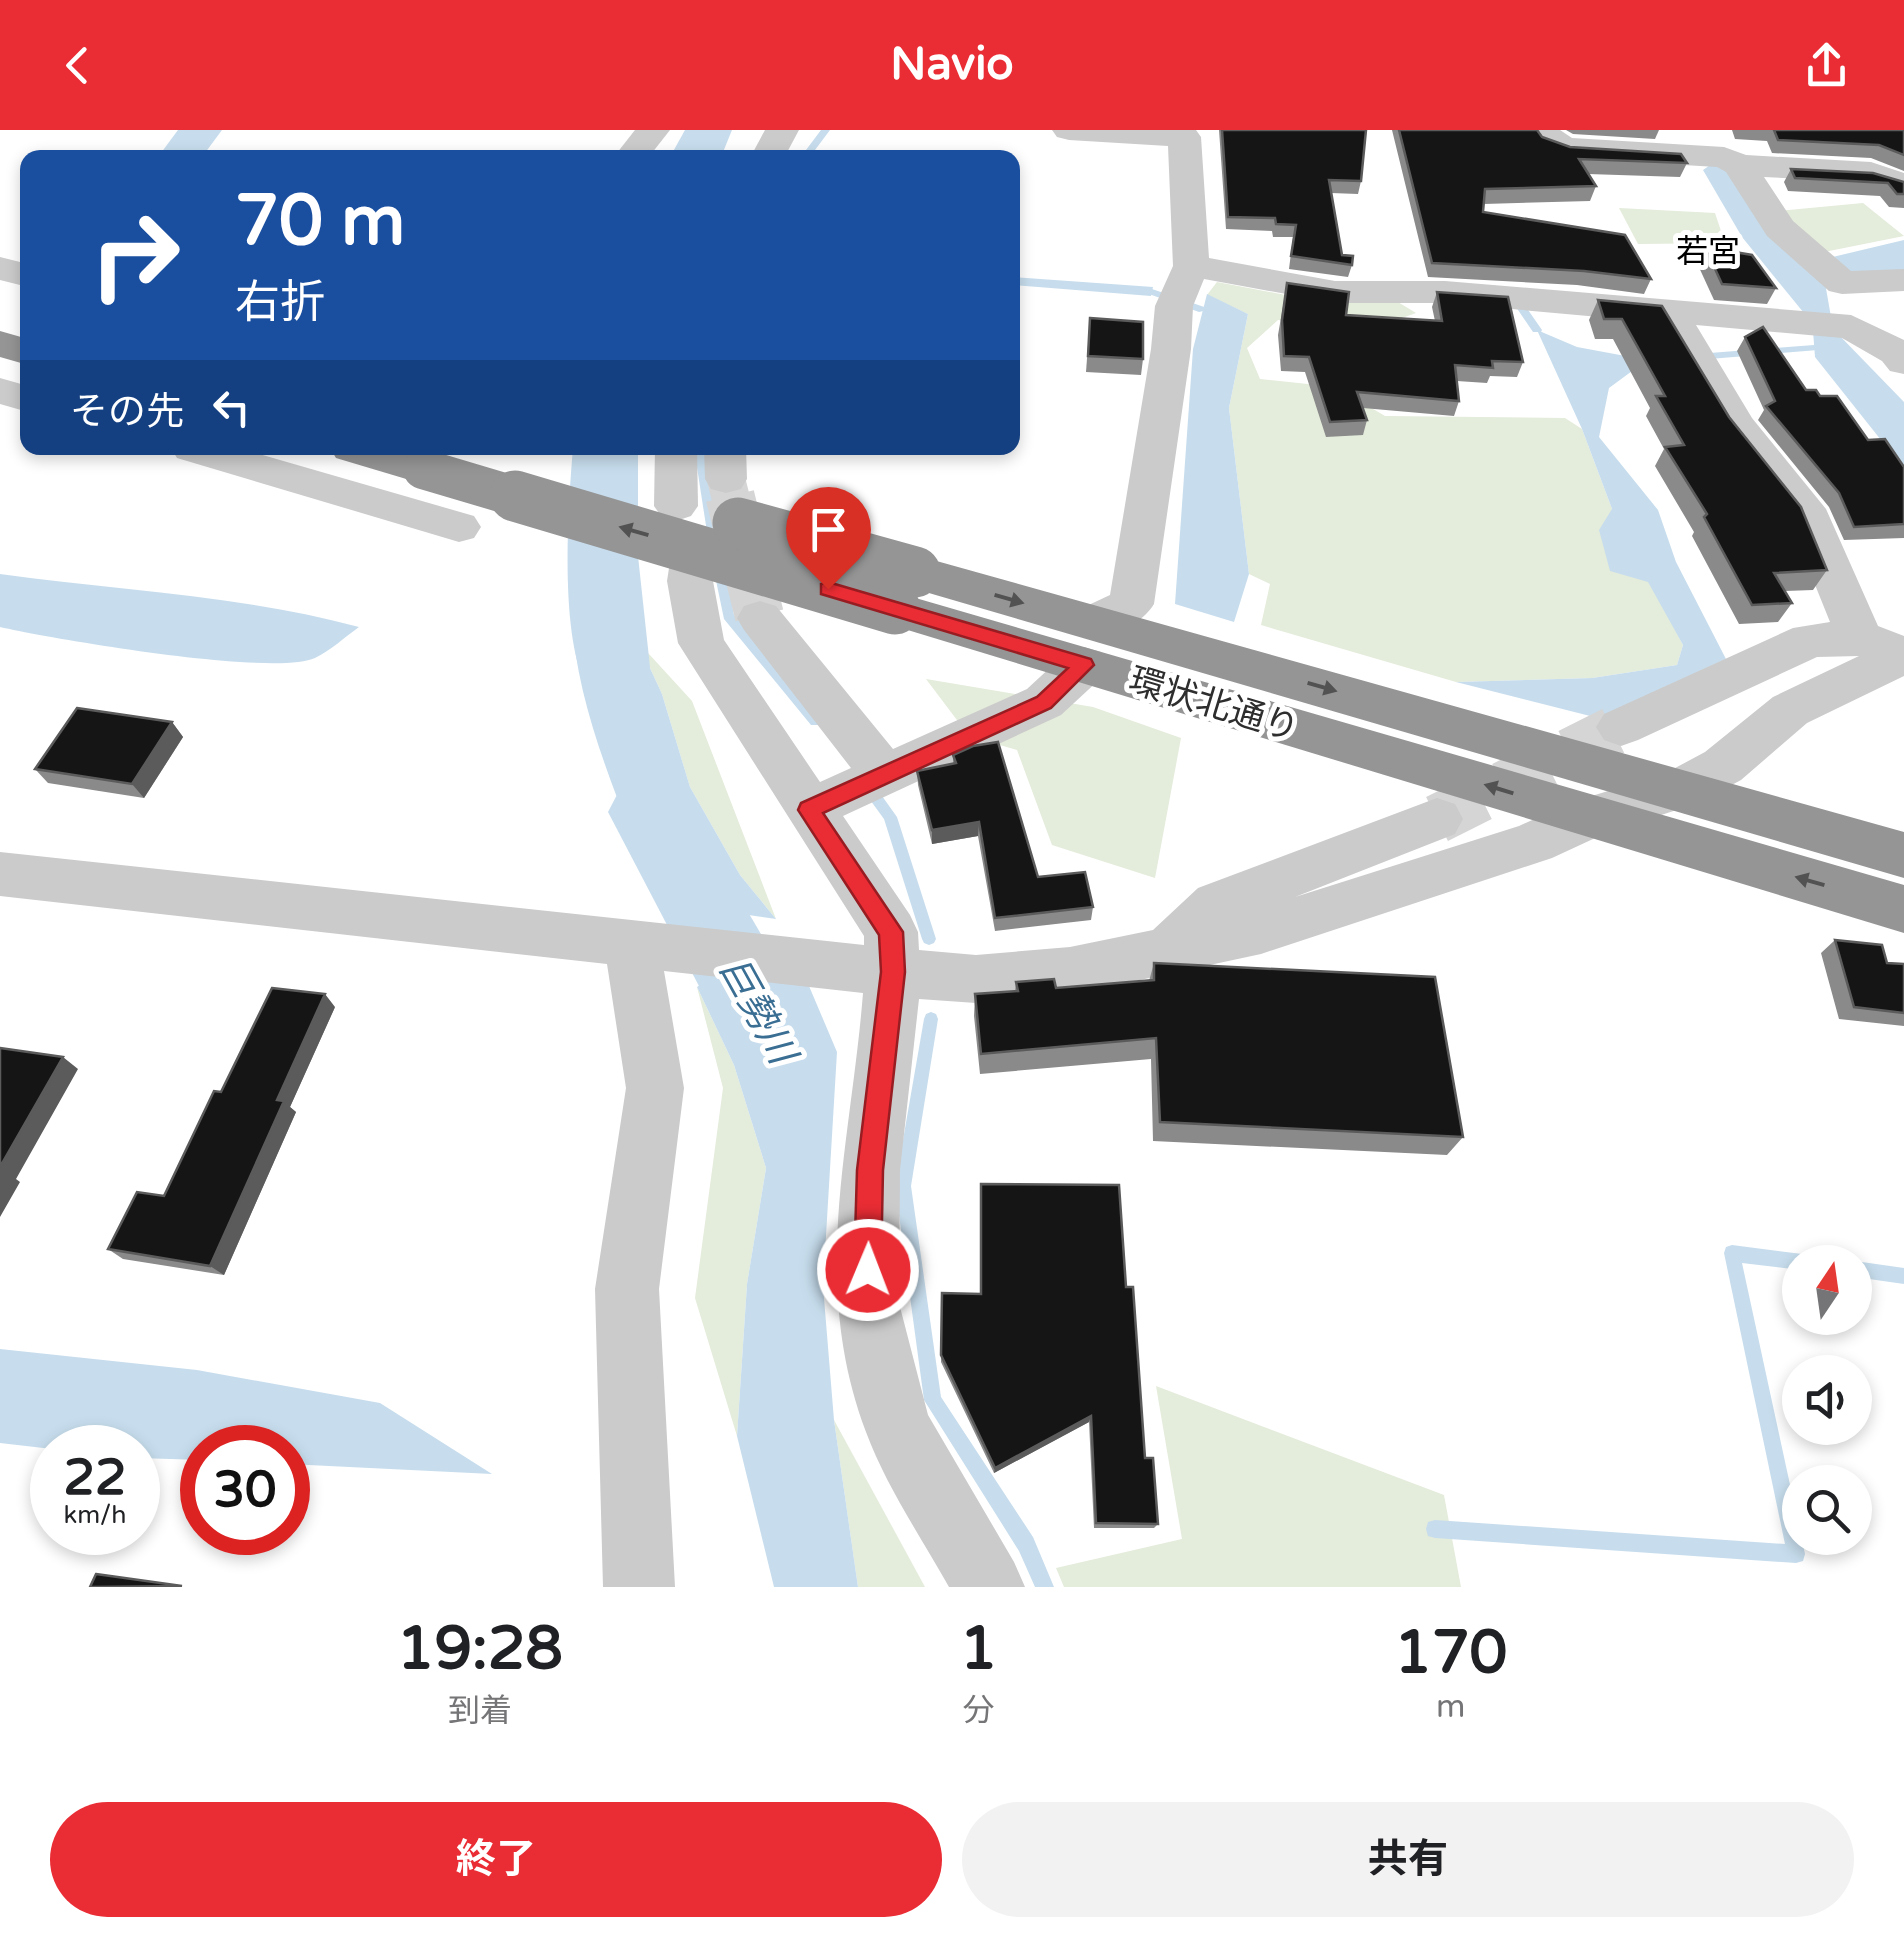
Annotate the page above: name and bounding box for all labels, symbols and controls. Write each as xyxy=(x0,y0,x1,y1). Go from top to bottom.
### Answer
icon: back xyxy=(50,38,105,93)
text: Navio xyxy=(890,38,1014,92)
icon: share xyxy=(1799,38,1854,93)
text: 70 m xyxy=(235,180,405,264)
icon: right xyxy=(70,190,200,320)
district label: 若宮 xyxy=(1676,233,1740,271)
text: 右折 xyxy=(235,276,325,330)
icon: left xyxy=(204,380,259,435)
text: その先 xyxy=(70,389,184,435)
pin xyxy=(786,487,871,590)
icon: arrive xyxy=(801,502,856,557)
one-way arrow xyxy=(618,523,648,538)
one-way arrow xyxy=(994,591,1025,607)
street label: 環状北通り xyxy=(1124,659,1304,751)
one-way arrow xyxy=(1307,680,1338,695)
one-way arrow xyxy=(1483,781,1513,796)
one-way arrow xyxy=(1795,873,1825,888)
water label: 巨勢川 xyxy=(709,949,807,1075)
position arrow xyxy=(816,1218,920,1322)
north arrow xyxy=(1782,1245,1872,1335)
map controls xyxy=(1782,1245,1872,1555)
button: sound xyxy=(1782,1355,1872,1445)
speed limit sign: 30 xyxy=(180,1425,310,1555)
text: 22 xyxy=(64,1448,126,1508)
button: search xyxy=(1782,1465,1872,1555)
text: km/h xyxy=(64,1500,126,1530)
text: 19:28 xyxy=(397,1613,563,1685)
text: 1 xyxy=(960,1613,997,1685)
text: 170 xyxy=(1394,1617,1507,1689)
text: m xyxy=(1436,1688,1465,1726)
text: 到着 xyxy=(448,1692,512,1730)
text: 分 xyxy=(963,1692,995,1730)
button: 終了 xyxy=(50,1802,942,1917)
button: 共有 xyxy=(962,1802,1854,1917)

